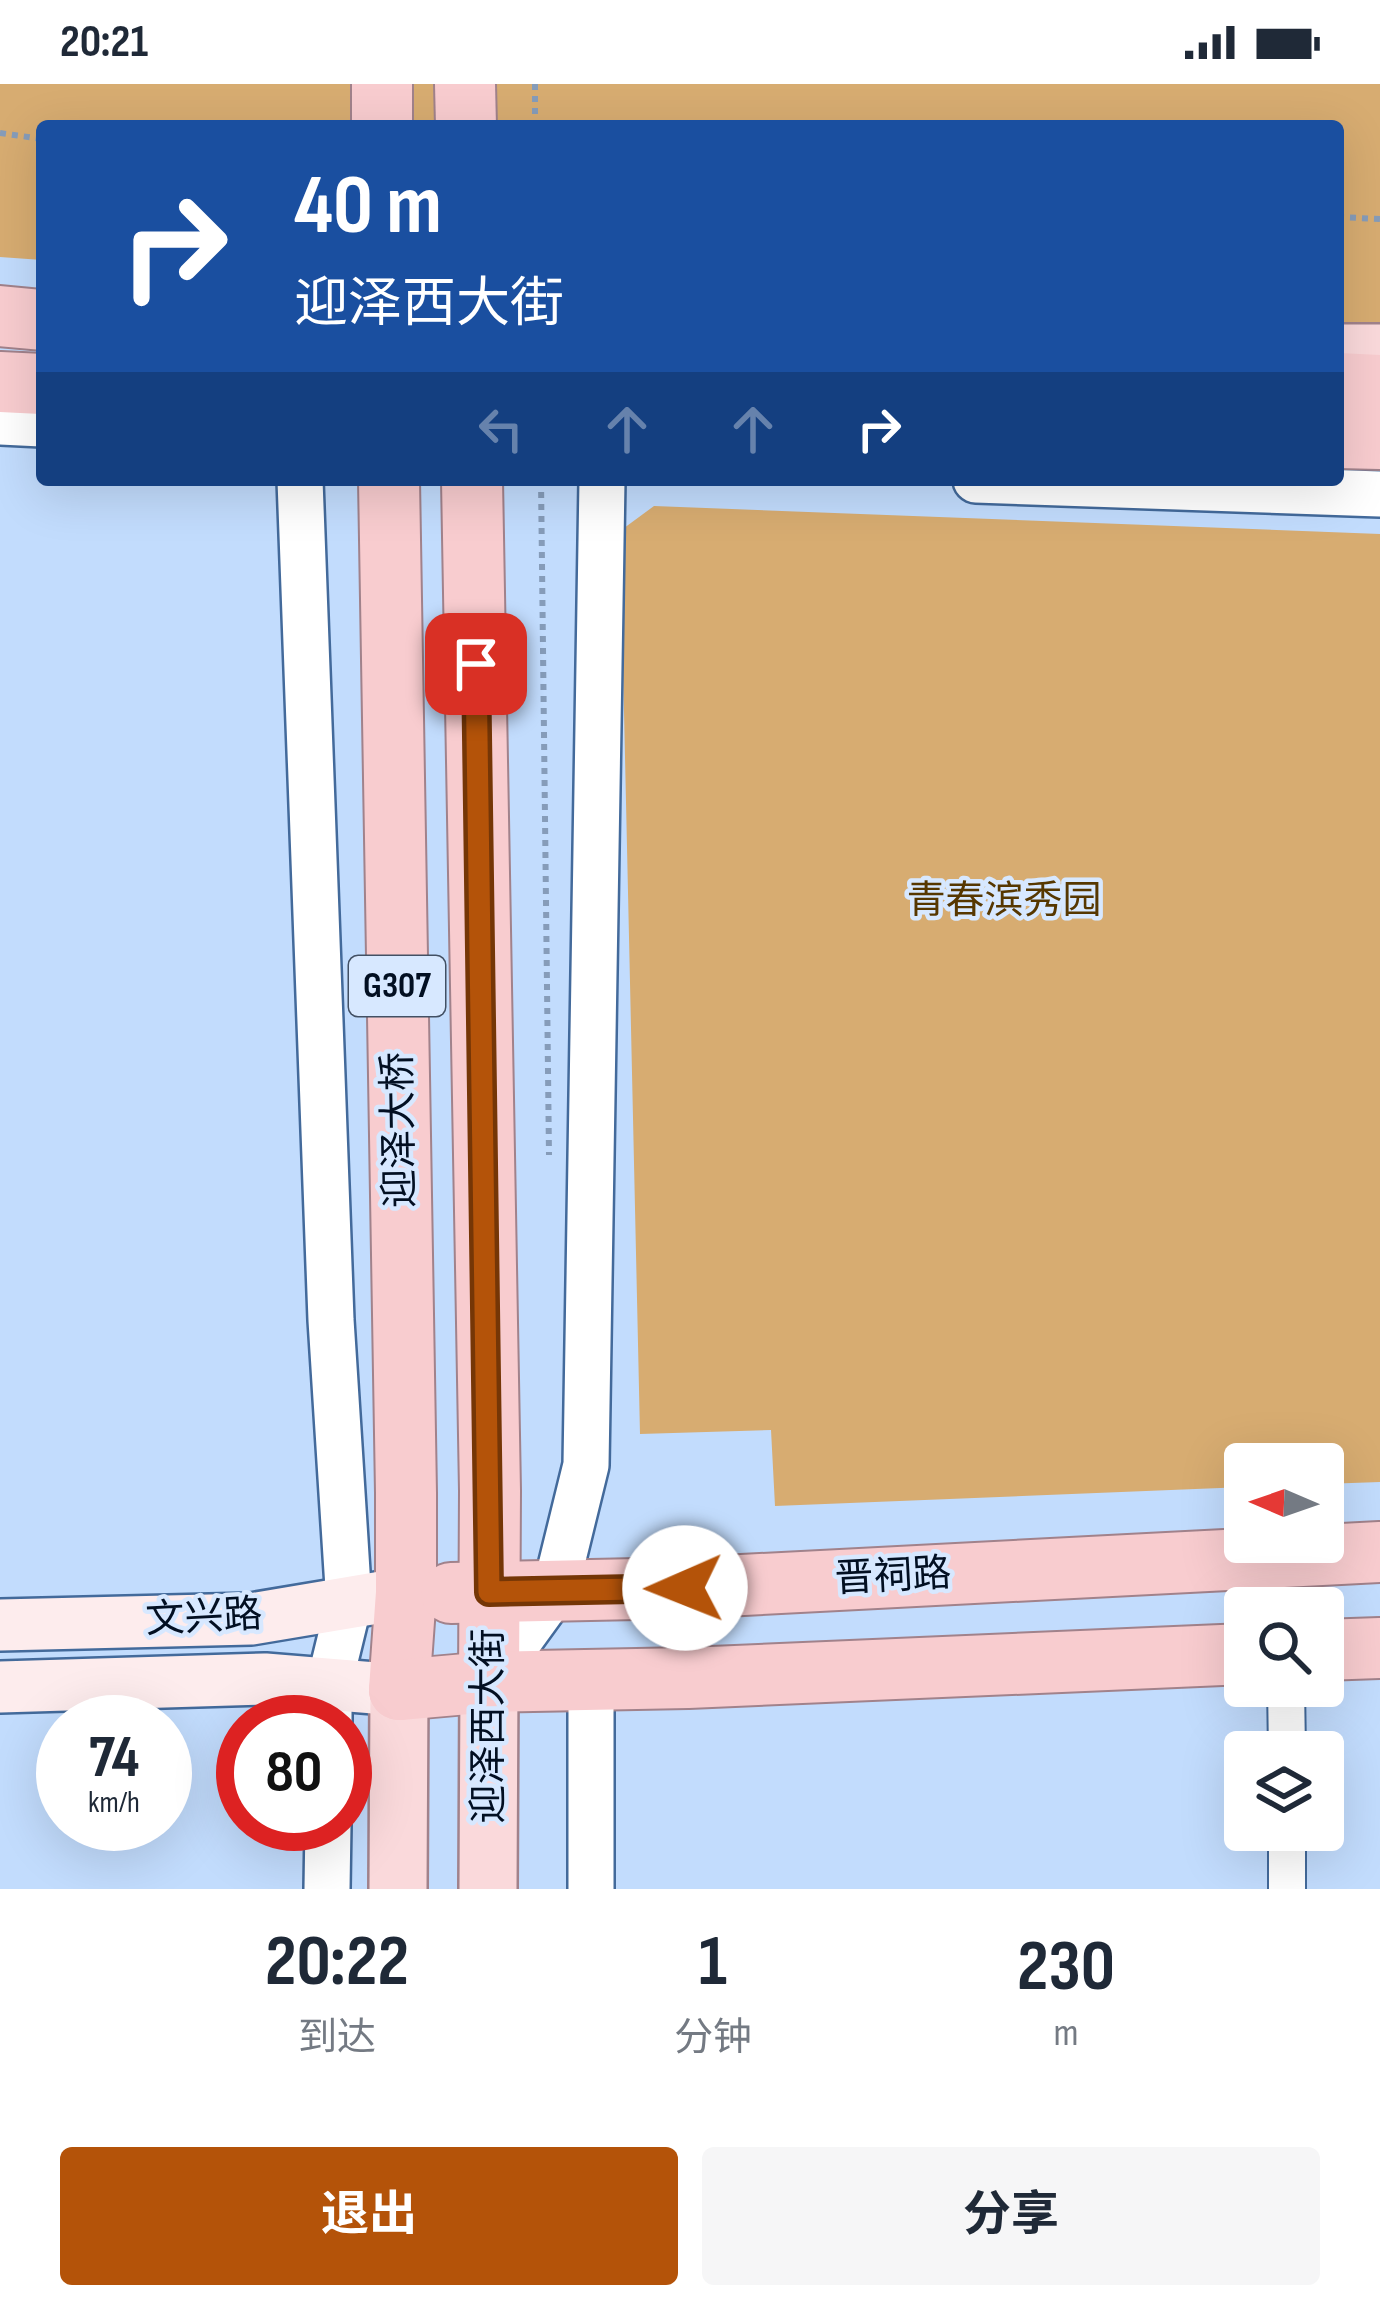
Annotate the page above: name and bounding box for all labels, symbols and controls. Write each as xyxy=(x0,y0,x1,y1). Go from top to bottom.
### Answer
text: 20:21 xyxy=(60,15,148,70)
text: 40 m xyxy=(294,156,442,257)
icon: right xyxy=(96,168,252,324)
text: 迎泽西大街 xyxy=(294,272,564,337)
icon: left xyxy=(468,396,534,462)
icon: ahead xyxy=(594,396,660,462)
icon: ahead xyxy=(720,396,786,462)
icon: right xyxy=(846,396,912,462)
pin xyxy=(425,613,527,715)
icon: arrive xyxy=(443,631,509,697)
park label: 青春滨秀园 xyxy=(906,878,1102,925)
road number: G307 xyxy=(349,956,445,1016)
street label: 迎泽大桥 xyxy=(375,1052,425,1208)
north arrow xyxy=(1224,1443,1344,1563)
map controls xyxy=(1224,1443,1344,1851)
position arrow xyxy=(622,1525,748,1651)
street label: 晋祠路 xyxy=(833,1550,953,1604)
button: search xyxy=(1224,1587,1344,1707)
street label: 文兴路 xyxy=(144,1591,264,1645)
street label: 迎泽西大街 xyxy=(466,1628,513,1824)
speed limit sign: 80 xyxy=(216,1695,372,1851)
text: 74 xyxy=(89,1722,139,1794)
button: layers xyxy=(1224,1731,1344,1851)
text: km/h xyxy=(88,1785,140,1821)
text: 20:22 xyxy=(265,1919,409,2006)
text: 1 xyxy=(699,1919,727,2006)
text: 230 xyxy=(1017,1924,1115,2011)
text: m xyxy=(1053,2010,1078,2057)
text: 到达 xyxy=(298,2015,376,2062)
text: 分钟 xyxy=(674,2015,752,2062)
button: 退出 xyxy=(60,2147,678,2285)
button: 分享 xyxy=(702,2147,1320,2285)

